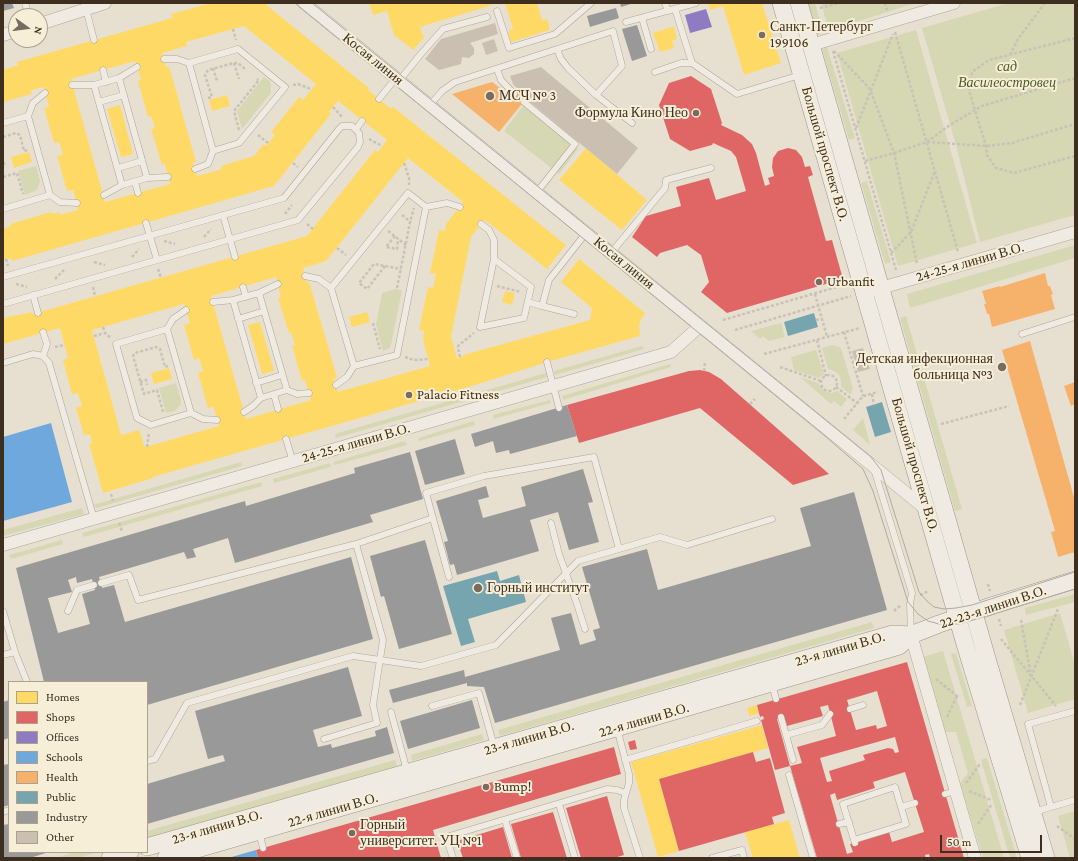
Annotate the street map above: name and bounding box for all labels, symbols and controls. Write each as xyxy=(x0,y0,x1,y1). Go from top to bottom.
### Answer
north arrow xyxy=(8,8,48,48)
place label: Санкт-Петербург 199106 xyxy=(770,19,873,52)
text: N xyxy=(32,26,45,36)
street label: Косая линия xyxy=(339,29,407,89)
marker: Санкт-Петербург 199106 xyxy=(757,30,767,40)
park label: сад Василеостровец xyxy=(958,59,1056,92)
street label: Большой проспект В.О. xyxy=(798,85,852,223)
place label: МСЧ № 3 xyxy=(499,88,556,104)
marker: МСЧ № 3 xyxy=(484,90,496,102)
place label: Формула Кино Нео xyxy=(575,105,688,121)
marker: Формула Кино Нео xyxy=(691,108,701,118)
street label: Косая линия xyxy=(590,233,658,293)
street label: 24-25-я линии В.О. xyxy=(914,239,1026,285)
place label: Urbanfit xyxy=(827,274,874,290)
marker: Urbanfit xyxy=(814,277,824,287)
place label: Детская инфекционная больница №3 xyxy=(856,351,993,384)
marker: Детская инфекционная больница №3 xyxy=(996,361,1008,373)
place label: Palacio Fitness xyxy=(417,387,499,403)
marker: Palacio Fitness xyxy=(404,390,414,400)
street label: Большой проспект В.О. xyxy=(888,396,942,534)
street label: 24-25-я линии В.О. xyxy=(300,420,412,466)
place label: Горный институт xyxy=(487,580,589,596)
marker: Горный институт xyxy=(472,582,484,594)
street label: 22-23-я линии В.О. xyxy=(938,582,1048,632)
street label: 23-я линии В.О. xyxy=(793,628,887,670)
legend xyxy=(8,681,148,853)
text: Homes xyxy=(46,690,79,704)
street label: 22-я линии В.О. xyxy=(597,699,691,741)
text: Shops xyxy=(46,710,75,724)
street label: 23-я линии В.О. xyxy=(482,717,576,759)
text: Offices xyxy=(46,730,79,744)
text: Schools xyxy=(46,750,83,764)
text: Health xyxy=(46,770,78,784)
place label: Bump! xyxy=(494,779,531,795)
marker: Bump! xyxy=(481,782,491,792)
street label: 22-я линии В.О. xyxy=(286,789,380,831)
text: Public xyxy=(46,790,76,804)
street label: 23-я линии В.О. xyxy=(170,806,264,848)
text: Industry xyxy=(46,810,87,824)
place label: Горный университет. УЦ №1 xyxy=(360,817,482,850)
scale bar xyxy=(942,827,1044,853)
marker: Горный университет. УЦ №1 xyxy=(347,828,357,838)
text: Other xyxy=(46,830,74,844)
text: 50 m xyxy=(947,835,971,849)

